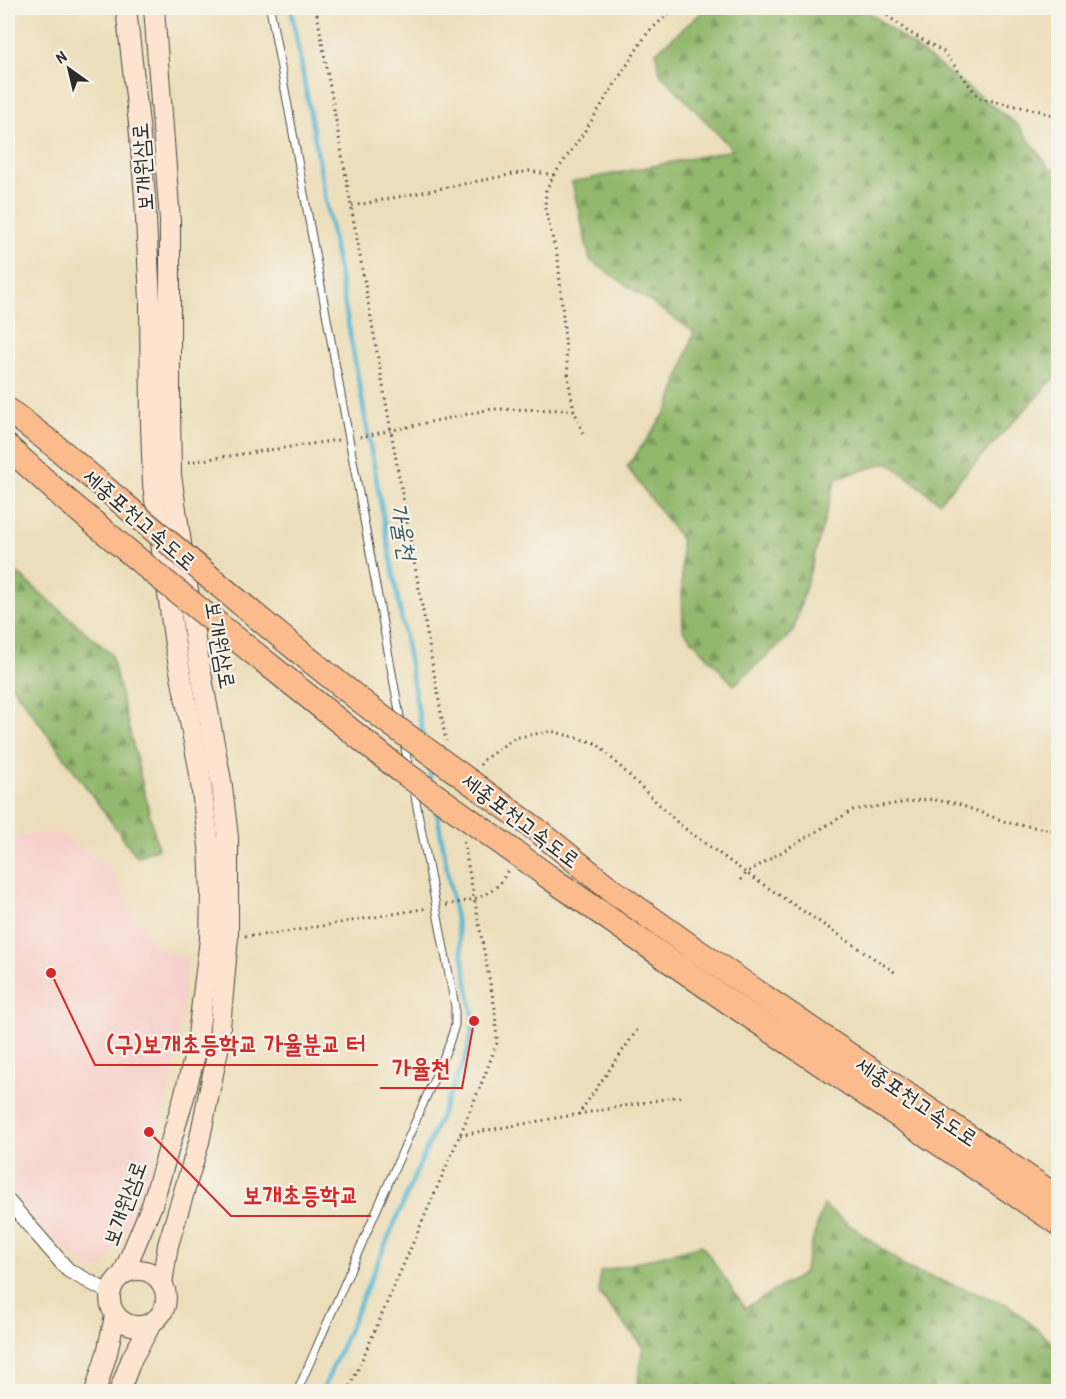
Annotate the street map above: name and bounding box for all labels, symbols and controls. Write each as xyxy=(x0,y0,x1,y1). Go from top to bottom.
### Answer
north arrow xyxy=(39,39,99,99)
text: N xyxy=(51,45,71,68)
street label: 보개원삼로 xyxy=(124,122,160,212)
street label: 세종포천고속도로 xyxy=(77,461,203,577)
water label: 가율천 xyxy=(383,500,425,565)
street label: 보개원삼로 xyxy=(199,599,243,691)
street label: 세종포천고속도로 xyxy=(455,765,587,875)
callout: (구)보개초등학교 가율분교 터 xyxy=(95,1023,378,1065)
text: (구)보개초등학교 가율분교 터 xyxy=(106,1027,366,1059)
callout: 가율천 xyxy=(380,1046,462,1088)
street label: 세종포천고속도로 xyxy=(850,1049,984,1153)
text: 가율천 xyxy=(392,1051,450,1083)
street label: 보개원삼로 xyxy=(95,1156,153,1250)
callout: 보개초등학교 xyxy=(231,1174,371,1216)
text: 보개초등학교 xyxy=(243,1178,359,1210)

